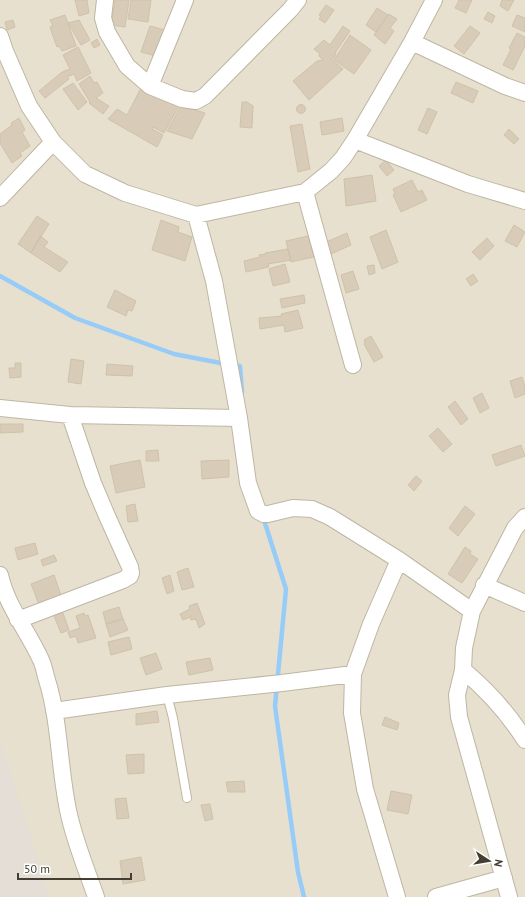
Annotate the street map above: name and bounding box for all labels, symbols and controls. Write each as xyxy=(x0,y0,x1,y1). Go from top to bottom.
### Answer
north arrow xyxy=(469,841,509,881)
scale bar xyxy=(18,855,131,881)
text: N xyxy=(491,858,506,868)
text: 50 m xyxy=(24,861,50,876)

